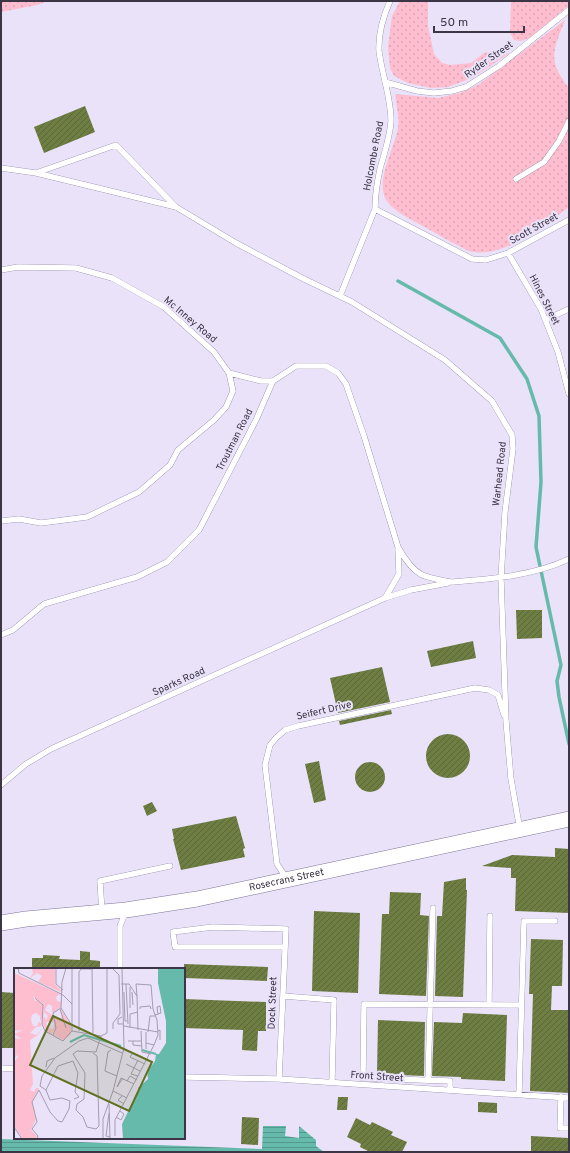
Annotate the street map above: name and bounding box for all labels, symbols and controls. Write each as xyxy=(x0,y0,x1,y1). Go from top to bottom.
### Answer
scale bar xyxy=(434,8,524,34)
text: 50 m xyxy=(440,15,468,31)
street label: Ryder Street xyxy=(462,38,516,82)
street label: Holcombe Road xyxy=(361,120,387,192)
street label: Scott Street xyxy=(507,210,561,248)
street label: Hines Street xyxy=(526,272,562,328)
street label: Mc Inney Road xyxy=(161,294,219,346)
street label: Troutman Road xyxy=(214,407,256,473)
street label: Warhead Road xyxy=(490,441,510,507)
street label: Sparks Road xyxy=(151,665,207,699)
street label: Seifert Drive xyxy=(295,698,353,724)
street label: Rosecrans Street xyxy=(248,865,325,894)
inset map xyxy=(14,968,185,1139)
street label: Dock Street xyxy=(266,976,280,1030)
street label: Front Street xyxy=(350,1069,404,1085)

